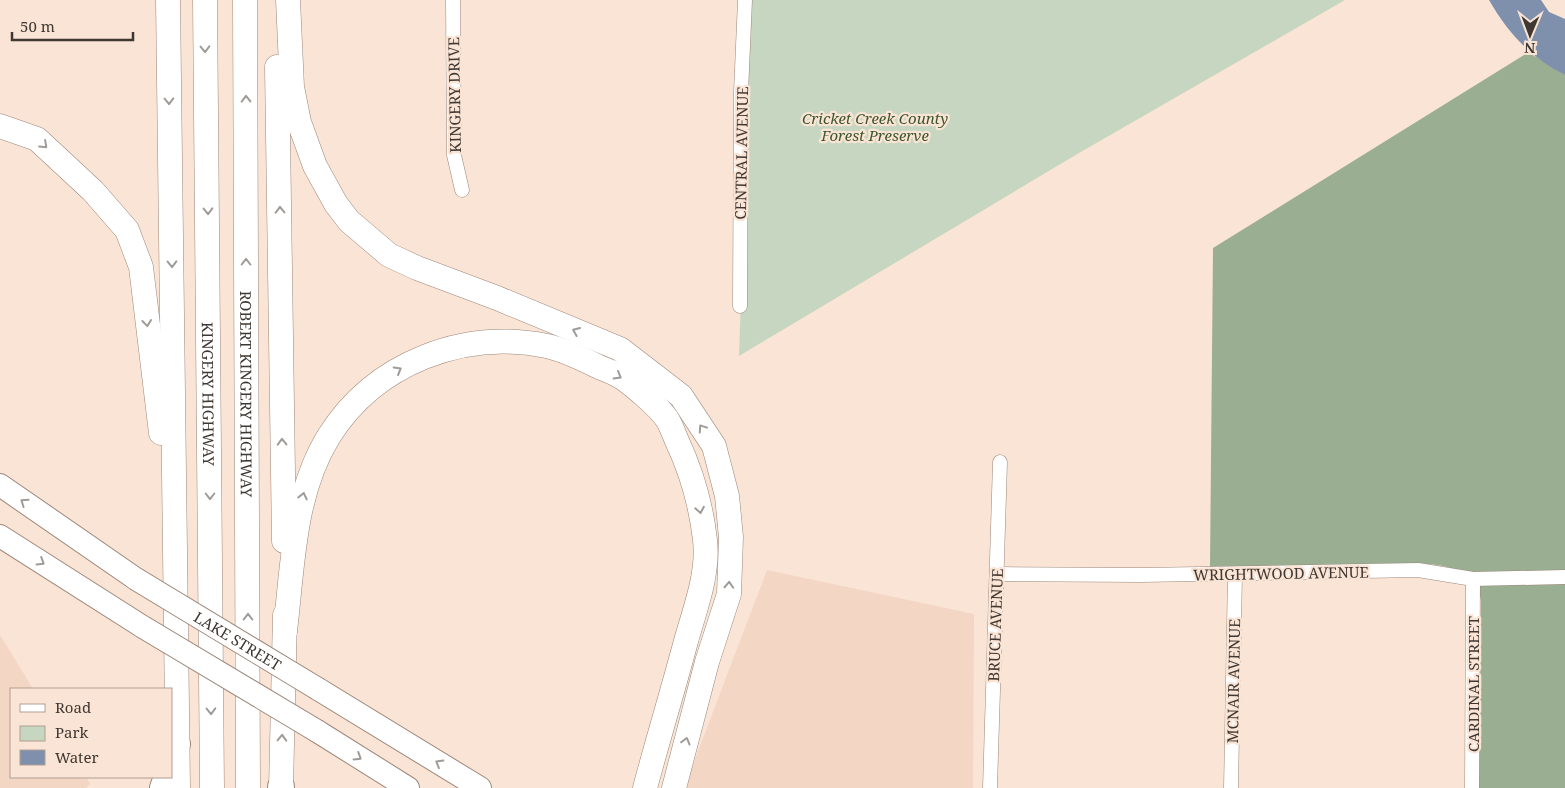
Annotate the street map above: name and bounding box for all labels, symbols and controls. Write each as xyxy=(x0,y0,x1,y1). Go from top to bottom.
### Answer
scale bar xyxy=(12,10,134,42)
north arrow xyxy=(1505,10,1555,60)
text: 50 m xyxy=(20,16,55,36)
street label: KINGERY DRIVE xyxy=(443,37,465,153)
text: N xyxy=(1524,39,1535,58)
one-way arrow xyxy=(200,45,211,53)
street label: CENTRAL AVENUE xyxy=(730,86,752,220)
one-way arrow xyxy=(240,95,251,103)
one-way arrow xyxy=(164,97,175,105)
park label: Cricket Creek County Forest Preserve xyxy=(802,108,948,145)
one-way arrow xyxy=(38,139,47,148)
one-way arrow xyxy=(275,206,285,214)
one-way arrow xyxy=(203,208,213,215)
one-way arrow xyxy=(241,258,251,266)
one-way arrow xyxy=(167,260,177,268)
street label: ROBERT KINGERY HIGHWAY xyxy=(236,291,257,498)
one-way arrow xyxy=(142,319,152,327)
street label: KINGERY HIGHWAY xyxy=(198,322,219,467)
one-way arrow xyxy=(572,326,581,337)
one-way arrow xyxy=(393,366,402,376)
one-way arrow xyxy=(613,370,622,380)
one-way arrow xyxy=(699,424,708,433)
one-way arrow xyxy=(277,438,288,446)
one-way arrow xyxy=(205,492,215,500)
one-way arrow xyxy=(297,492,308,501)
one-way arrow xyxy=(20,499,30,508)
one-way arrow xyxy=(694,506,704,515)
one-way arrow xyxy=(36,556,45,566)
street label: WRIGHTWOOD AVENUE xyxy=(1193,561,1369,585)
street label: BRUCE AVENUE xyxy=(983,568,1007,682)
one-way arrow xyxy=(724,580,735,588)
street label: LAKE STREET xyxy=(190,607,285,675)
one-way arrow xyxy=(243,613,253,620)
street label: CARDINAL STREET xyxy=(1463,616,1483,752)
street label: MCNAIR AVENUE xyxy=(1222,618,1244,744)
legend xyxy=(10,688,172,778)
text: Road xyxy=(55,697,91,717)
one-way arrow xyxy=(206,708,216,715)
text: Park xyxy=(55,722,89,742)
one-way arrow xyxy=(277,734,287,742)
one-way arrow xyxy=(681,737,691,746)
text: Water xyxy=(55,747,98,767)
one-way arrow xyxy=(353,750,362,760)
one-way arrow xyxy=(435,759,444,769)

